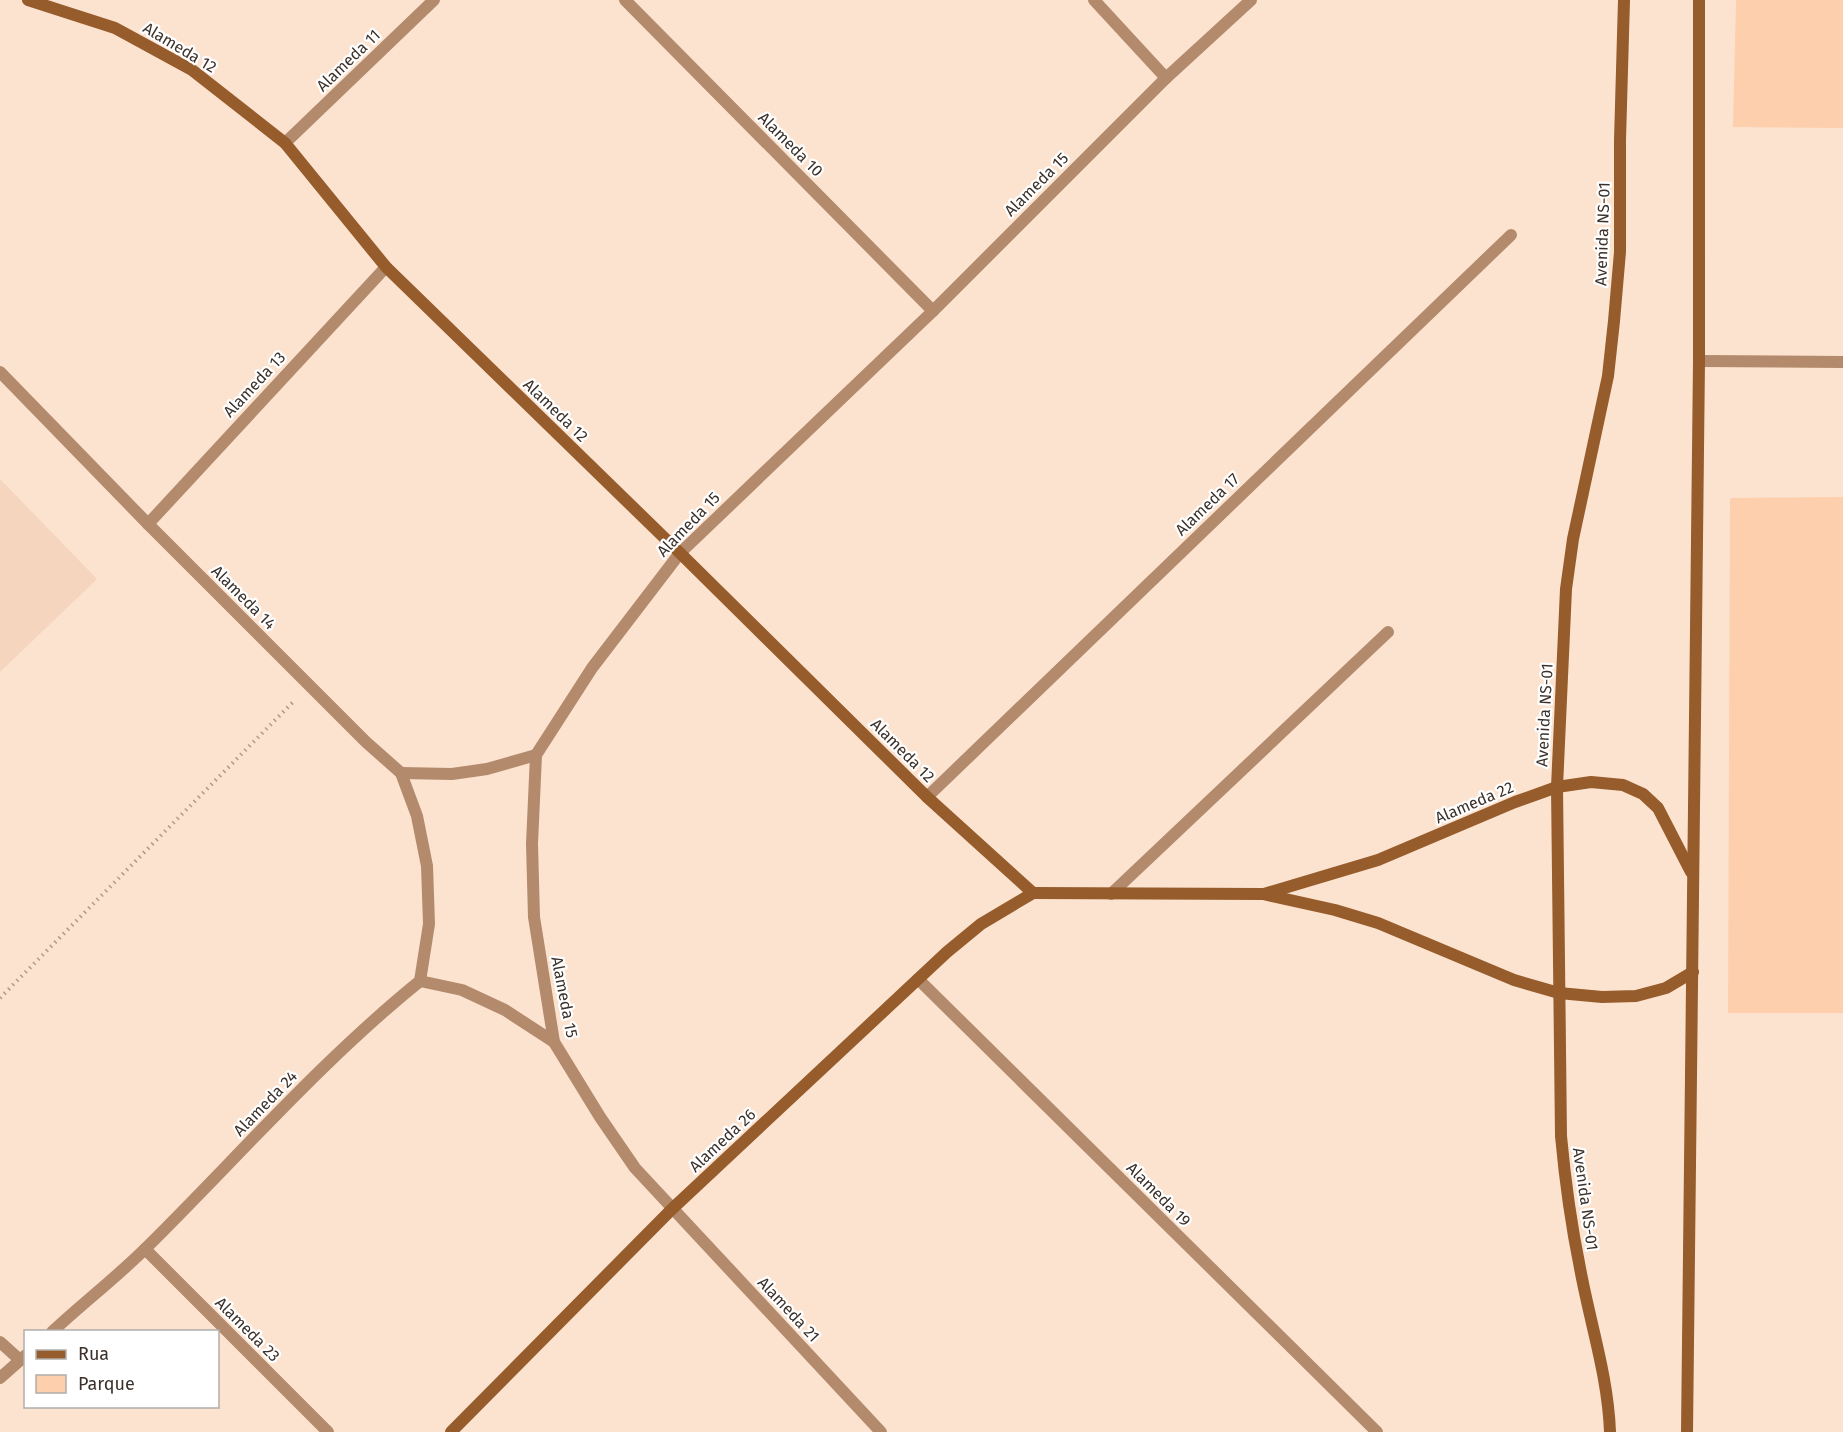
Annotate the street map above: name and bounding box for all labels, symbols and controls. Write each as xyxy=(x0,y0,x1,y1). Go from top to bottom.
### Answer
street label: Alameda 12 xyxy=(140,18,220,77)
street label: Alameda 11 xyxy=(313,25,384,95)
street label: Alameda 10 xyxy=(754,108,827,181)
street label: Alameda 15 xyxy=(1001,149,1072,220)
street label: Avenida NS-01 xyxy=(1591,182,1614,286)
street label: Alameda 13 xyxy=(219,348,289,421)
street label: Alameda 12 xyxy=(519,375,592,446)
street label: Alameda 17 xyxy=(1171,469,1243,539)
street label: Alameda 15 xyxy=(653,488,724,561)
street label: Alameda 14 xyxy=(208,561,280,634)
street label: Avenida NS-01 xyxy=(1532,663,1557,767)
street label: Alameda 12 xyxy=(867,715,939,786)
street label: Alameda 22 xyxy=(1432,777,1516,827)
street label: Alameda 15 xyxy=(547,955,582,1039)
street label: Alameda 24 xyxy=(230,1066,302,1140)
street label: Alameda 26 xyxy=(685,1105,759,1176)
street label: Avenida NS-01 xyxy=(1569,1146,1602,1252)
street label: Alameda 19 xyxy=(1123,1158,1195,1230)
street label: Alameda 21 xyxy=(754,1273,824,1346)
street label: Alameda 23 xyxy=(211,1293,284,1366)
legend xyxy=(24,1330,219,1408)
text: Rua xyxy=(78,1343,109,1365)
text: Parque xyxy=(78,1373,135,1395)

